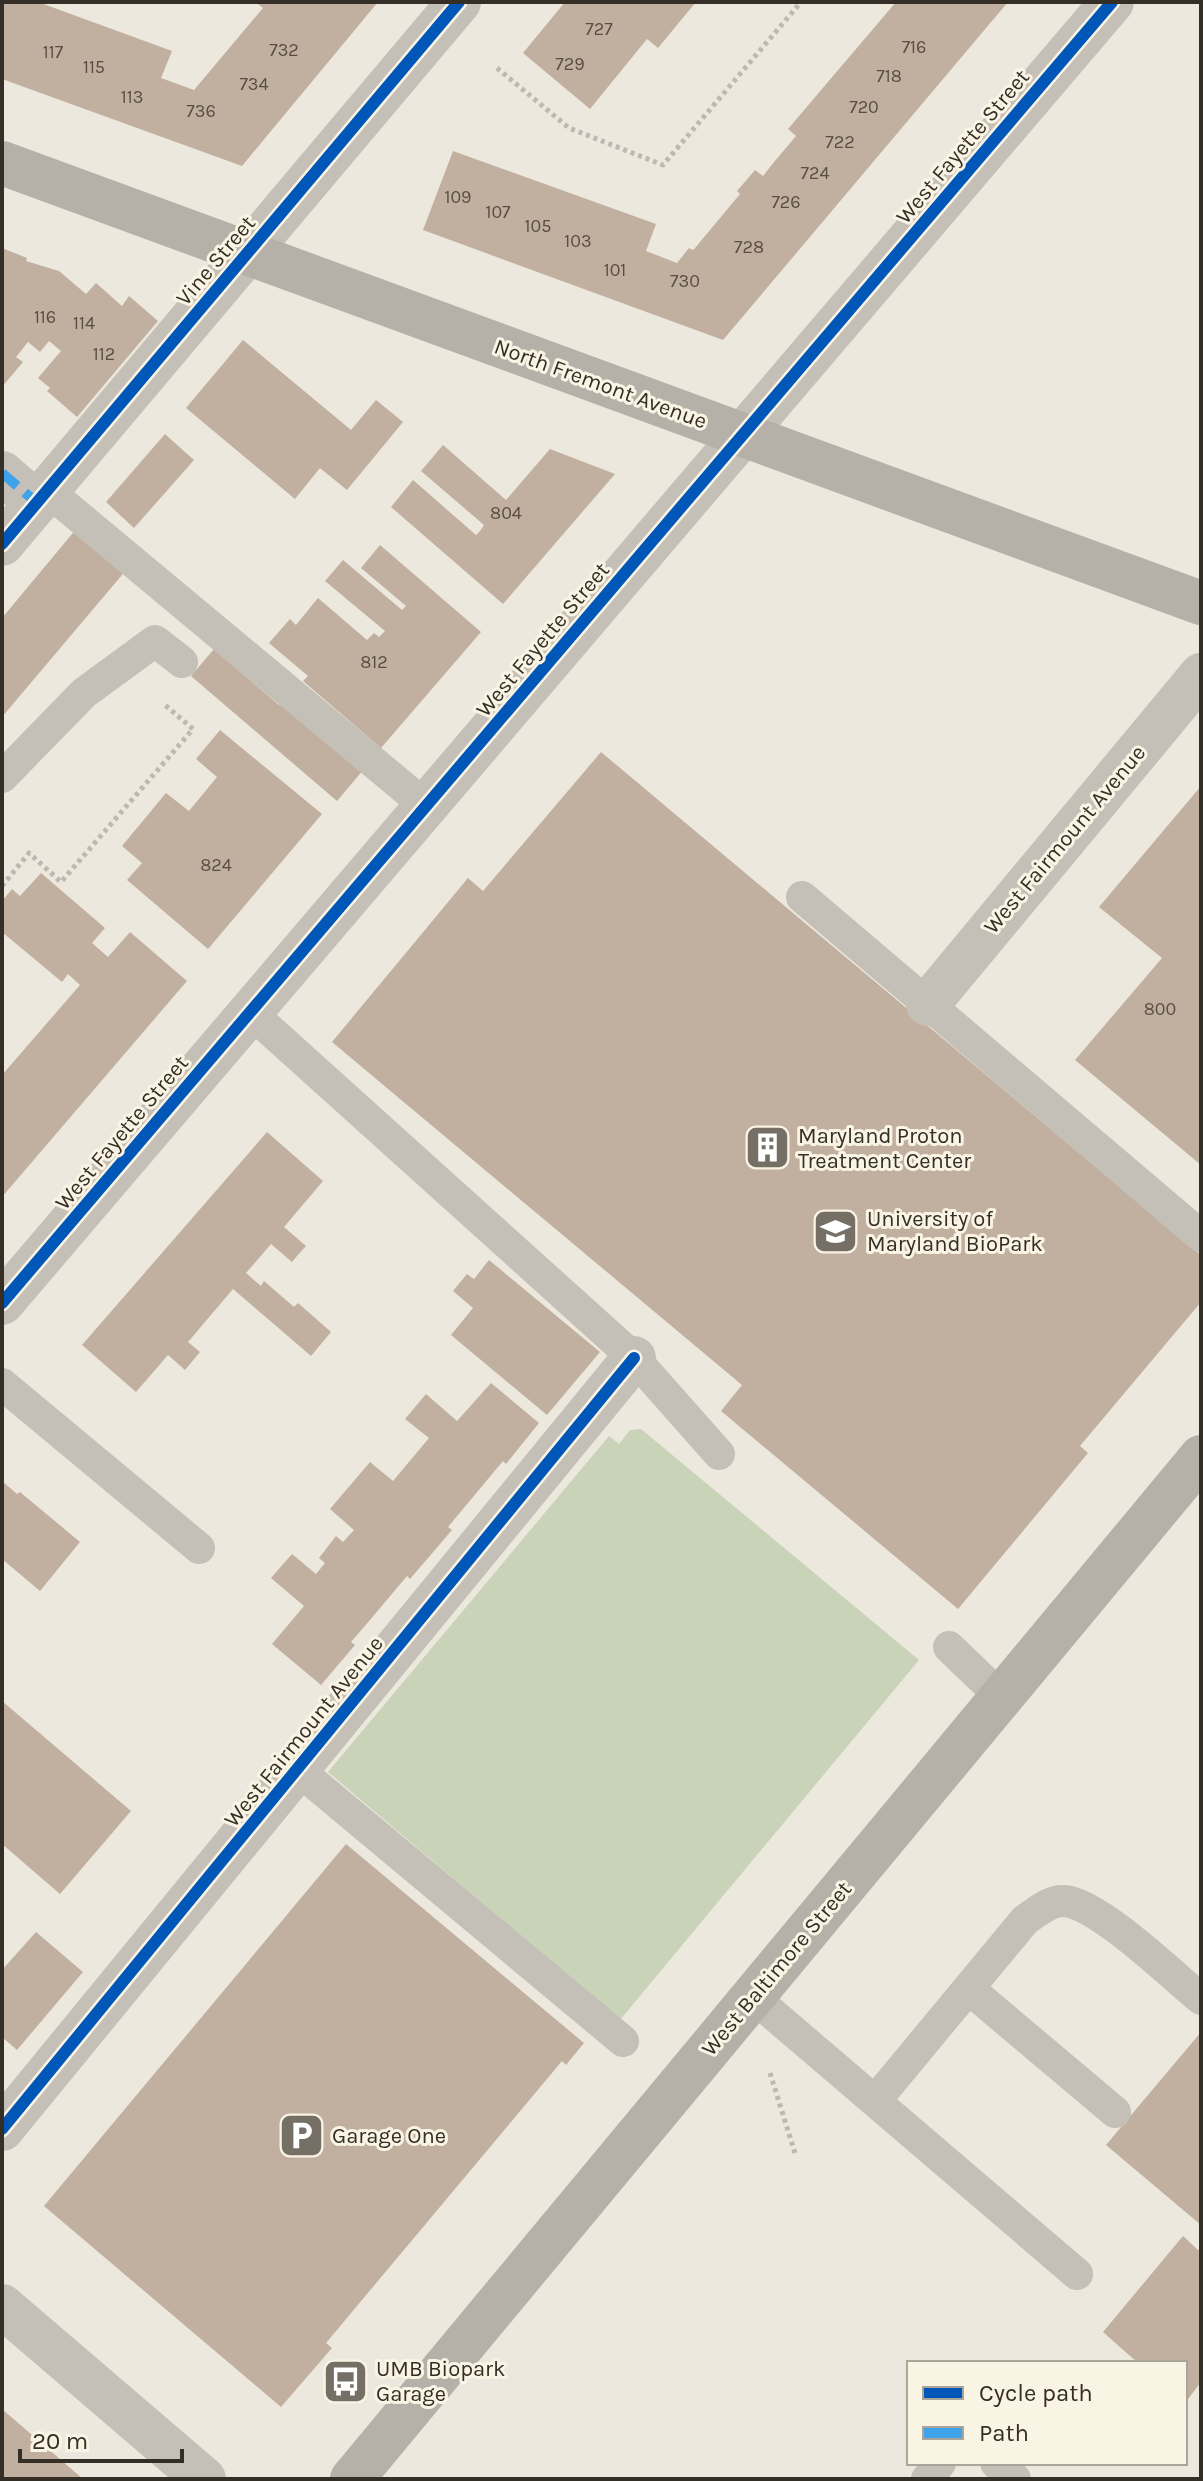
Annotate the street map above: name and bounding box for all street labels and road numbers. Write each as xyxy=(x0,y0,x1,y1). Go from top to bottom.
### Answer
street label: West Fayette Street xyxy=(891,64,1035,229)
street label: Vine Street xyxy=(171,210,261,311)
street label: North Fremont Avenue xyxy=(491,333,711,435)
street label: West Fayette Street xyxy=(471,557,615,722)
street label: West Fairmount Avenue xyxy=(978,740,1151,939)
street label: West Fayette Street xyxy=(50,1050,194,1215)
street label: West Fairmount Avenue xyxy=(219,1631,389,1832)
street label: West Baltimore Street xyxy=(696,1876,857,2061)

